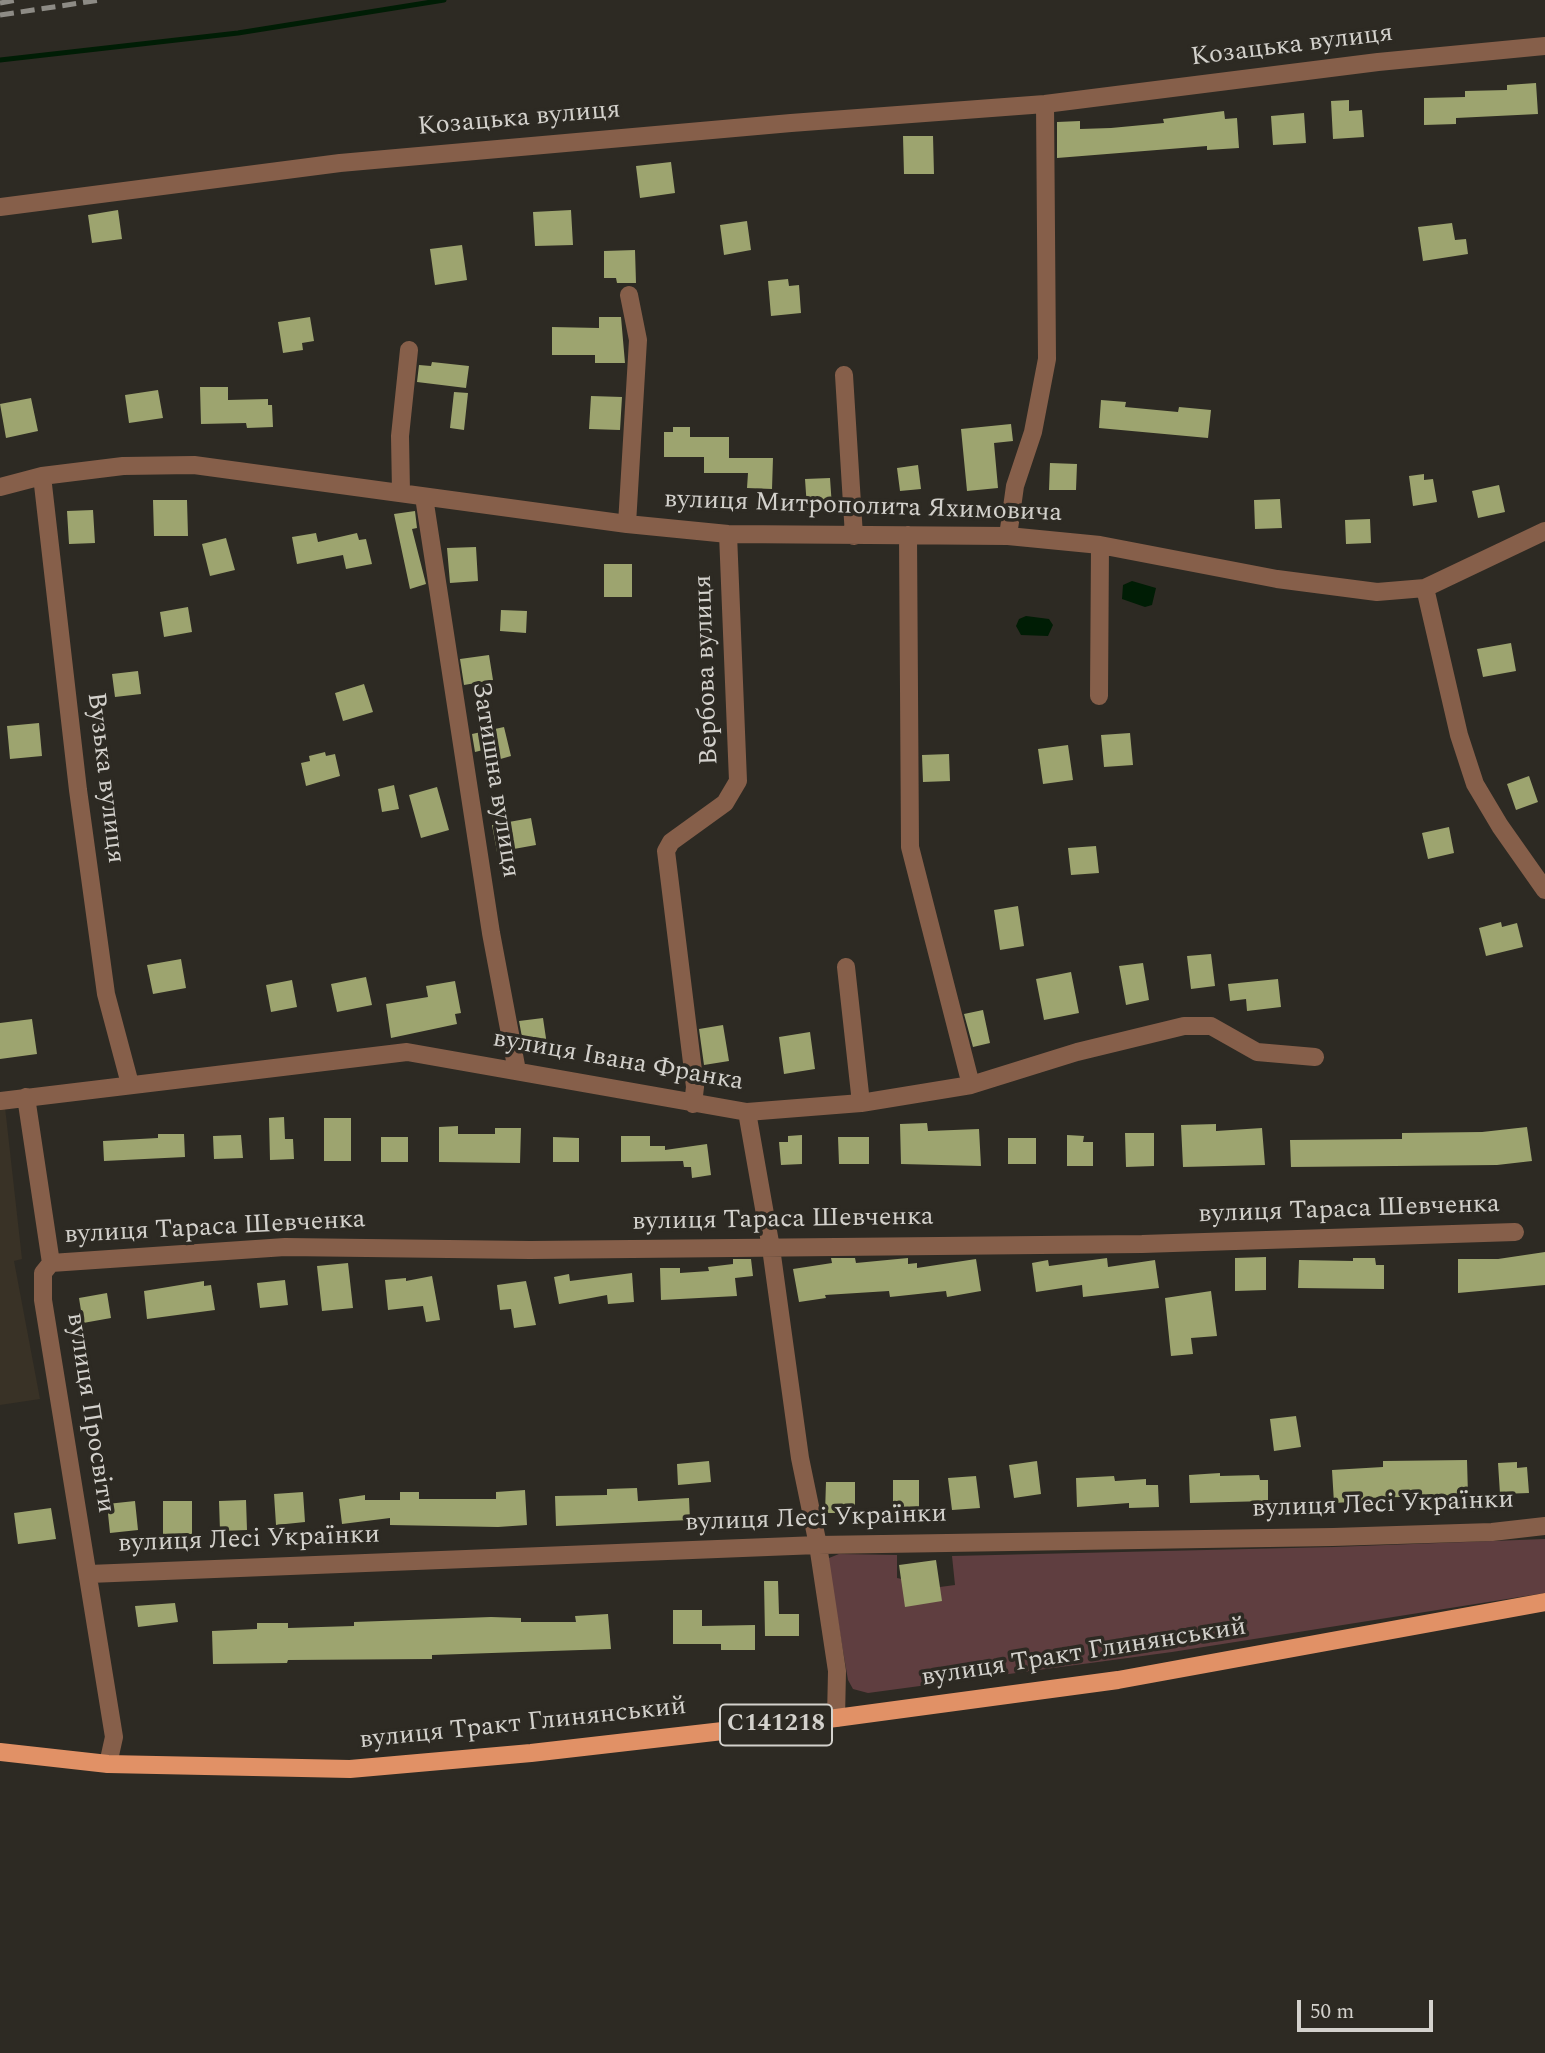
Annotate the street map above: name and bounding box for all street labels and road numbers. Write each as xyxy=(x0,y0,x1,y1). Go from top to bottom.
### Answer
street label: Козацька вулиця xyxy=(1189,19,1395,75)
street label: Козацька вулиця xyxy=(416,96,622,144)
street label: вулиця Митрополита Яхимовича xyxy=(663,485,1063,531)
street label: Вербова вулиця xyxy=(689,574,727,766)
street label: Затишна вулиця xyxy=(463,680,525,880)
street label: Вузька вулиця xyxy=(78,691,130,865)
street label: вулиця Івана Франка xyxy=(490,1025,746,1099)
street label: вулиця Тараса Шевченка xyxy=(1198,1190,1500,1232)
street label: вулиця Тараса Шевченка xyxy=(632,1203,934,1239)
street label: вулиця Тараса Шевченка xyxy=(64,1206,366,1252)
street label: вулиця Просвіти xyxy=(58,1311,120,1515)
street label: вулиця Лесі Українки xyxy=(1251,1486,1515,1526)
street label: вулиця Лесі Українки xyxy=(684,1500,948,1540)
street label: вулиця Лесі Українки xyxy=(117,1521,381,1561)
street label: вулиця Тракт Глинянський xyxy=(919,1613,1249,1695)
street label: вулиця Тракт Глинянський xyxy=(358,1692,688,1758)
road number: С141218 xyxy=(720,1704,832,1745)

